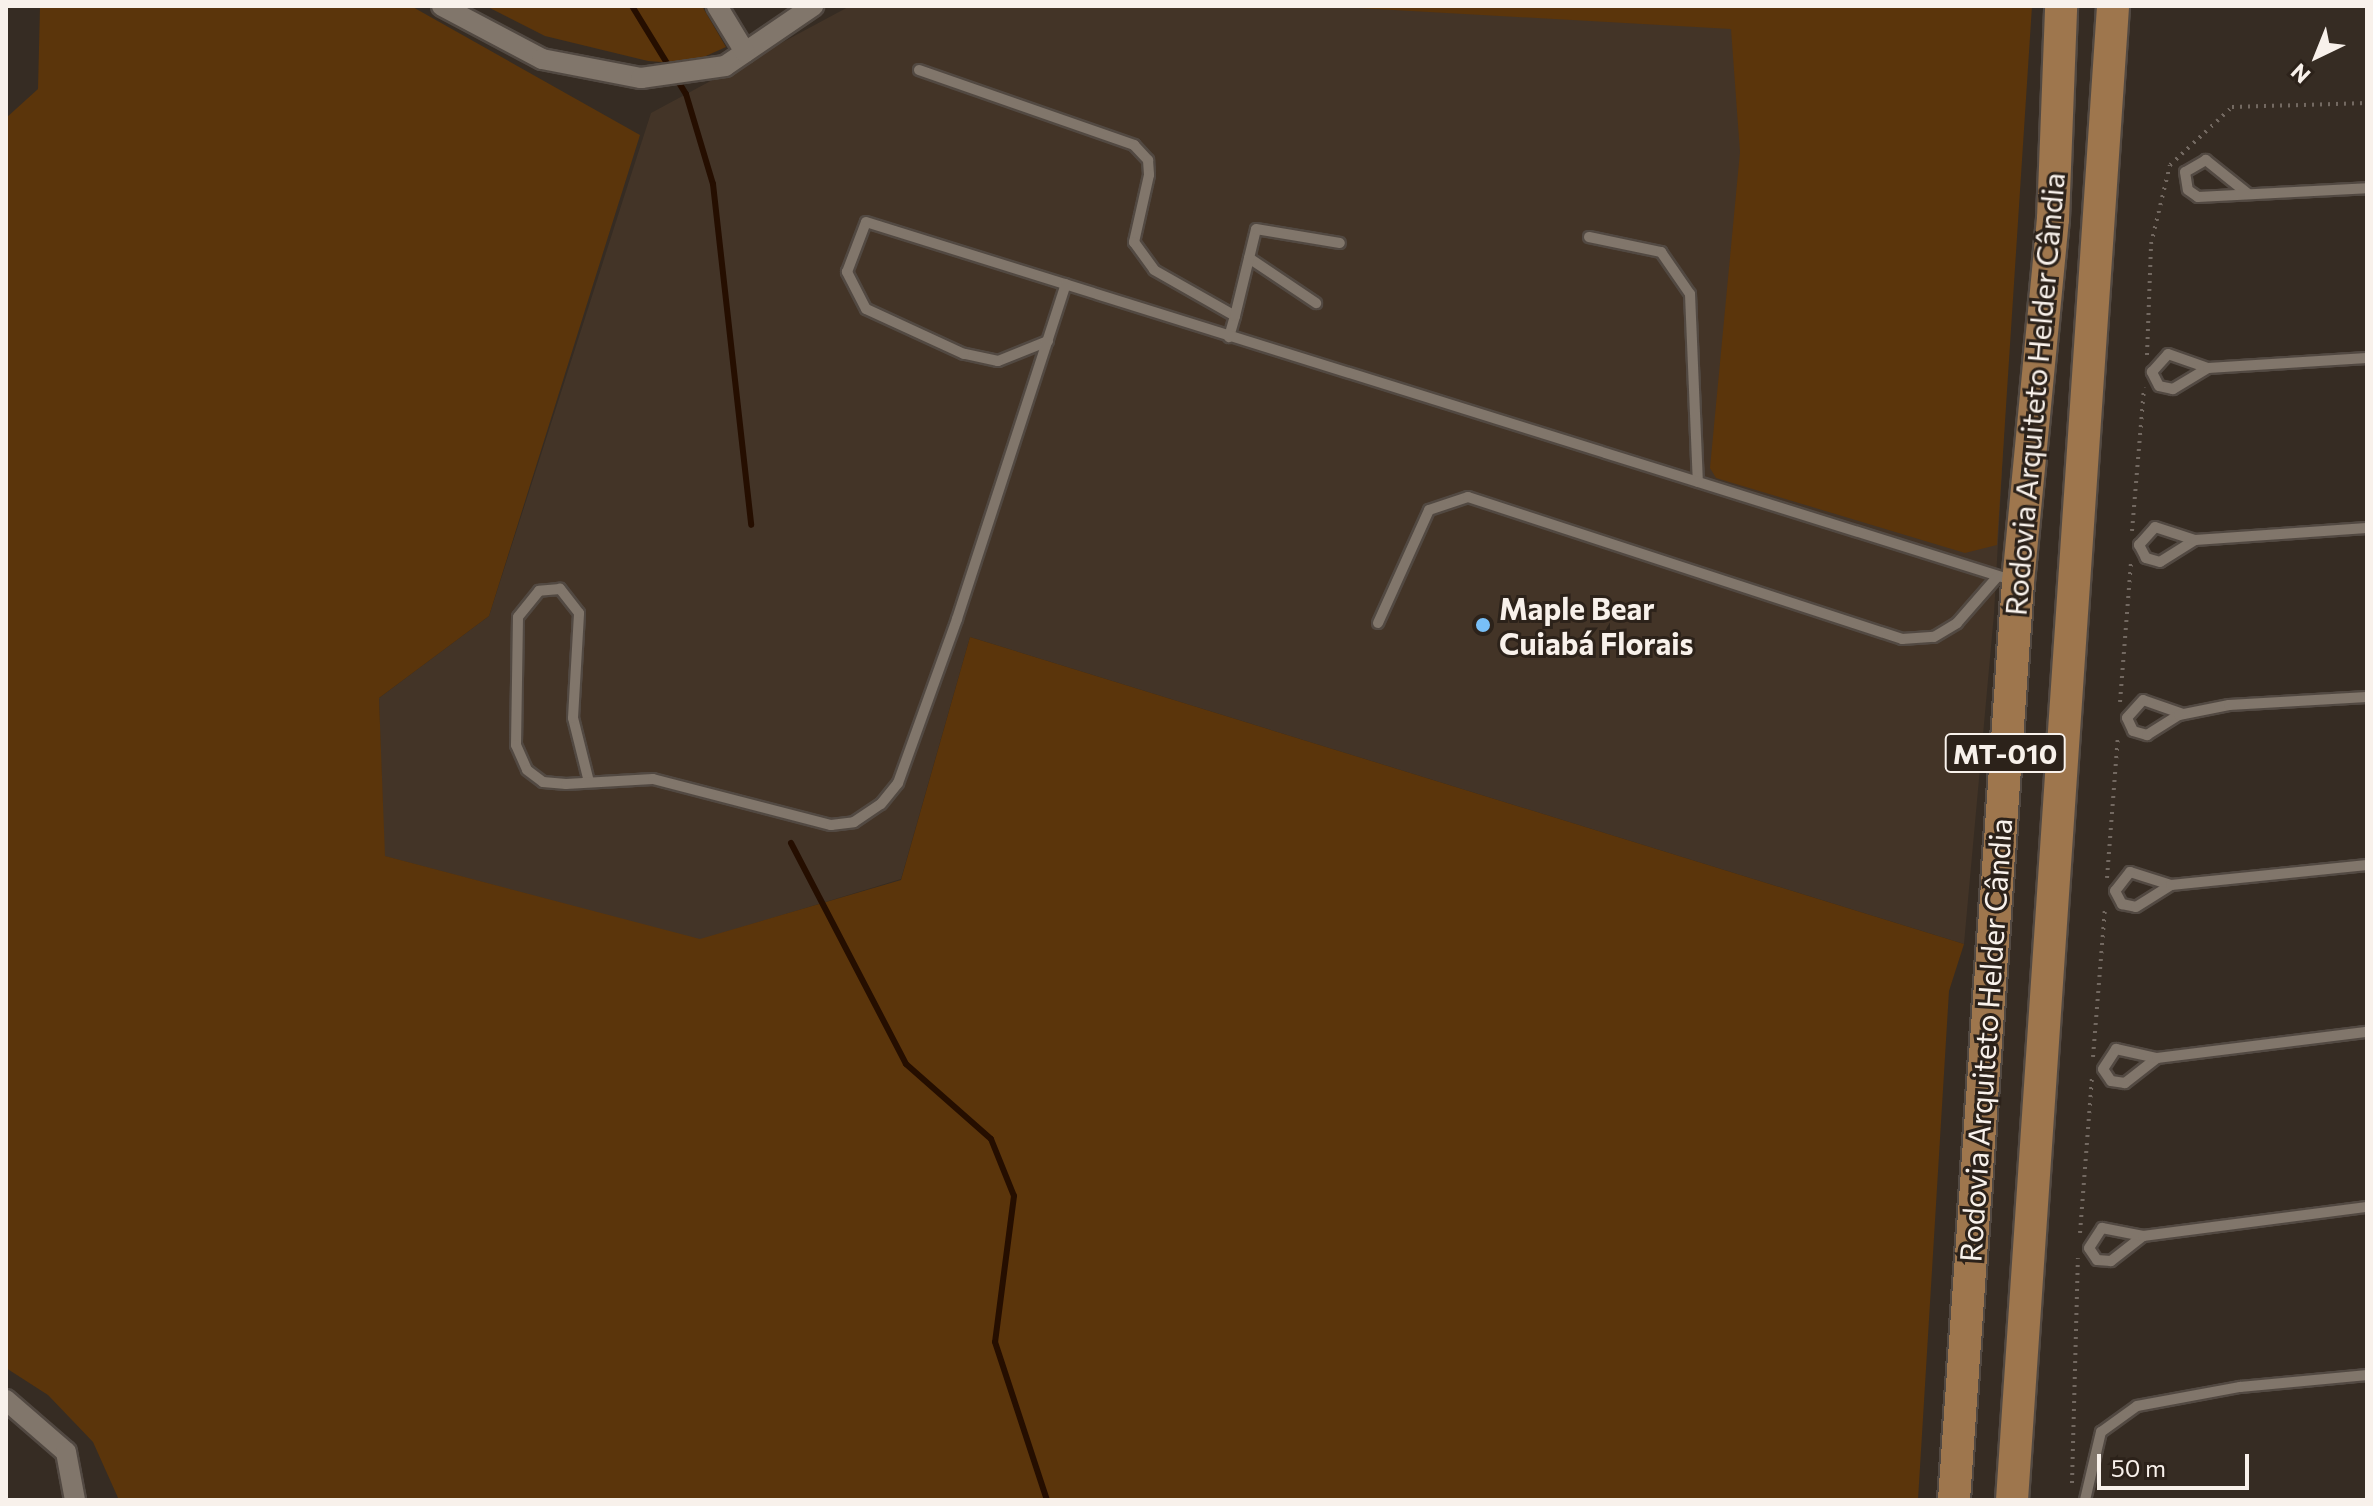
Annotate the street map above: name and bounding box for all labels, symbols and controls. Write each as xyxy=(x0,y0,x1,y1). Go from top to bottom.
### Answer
north arrow xyxy=(2277,16,2357,96)
text: N xyxy=(2285,58,2316,89)
street label: Rodovia Arquiteto Helder Cândia xyxy=(1997,171,2071,617)
place label: Maple Bear Cuiabá Florais xyxy=(1499,590,1694,660)
marker: Maple Bear Cuiabá Florais xyxy=(1474,616,1492,634)
road number: MT-010 xyxy=(1943,729,2067,777)
street label: Rodovia Arquiteto Helder Cândia xyxy=(1952,817,2018,1263)
scale bar xyxy=(2101,1438,2253,1488)
text: 50 m xyxy=(2111,1453,2166,1482)

